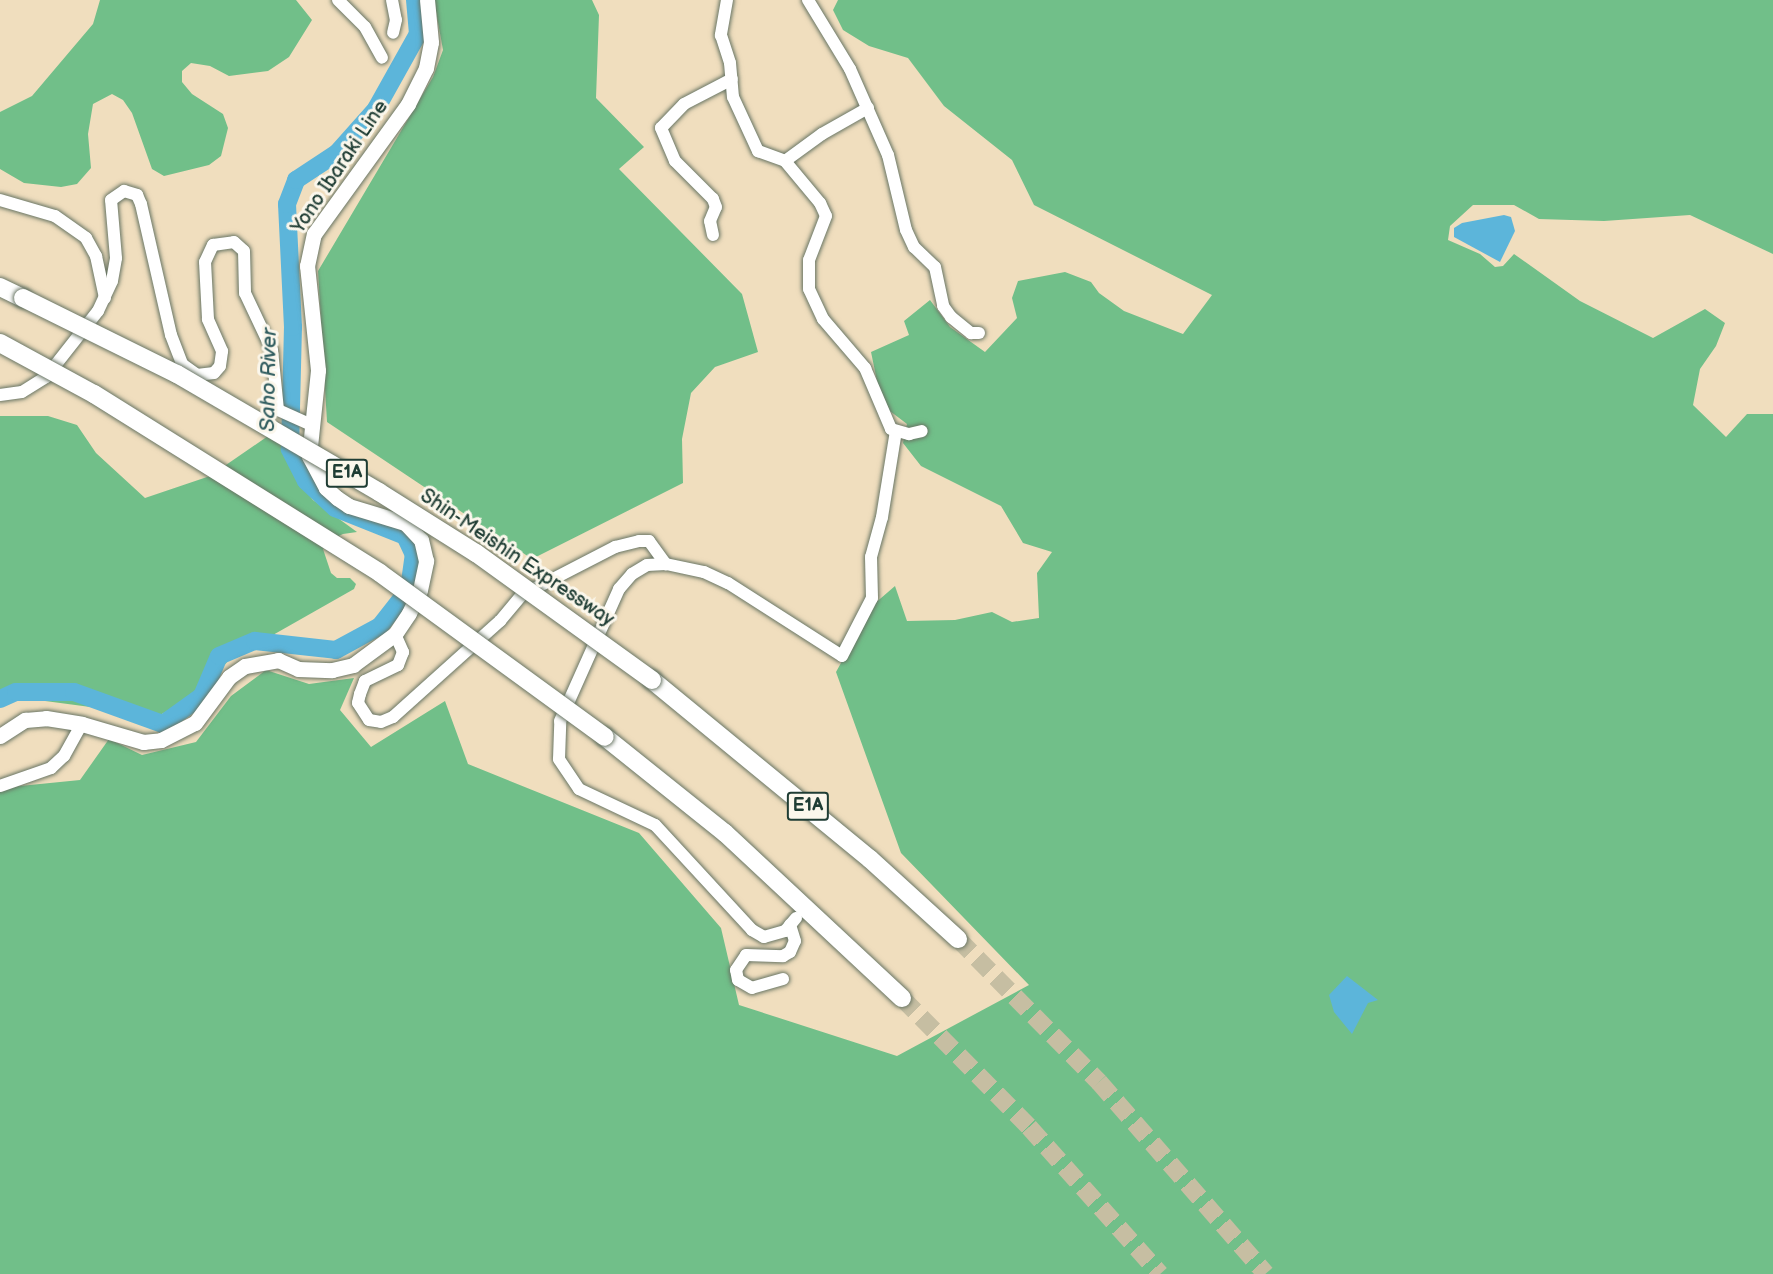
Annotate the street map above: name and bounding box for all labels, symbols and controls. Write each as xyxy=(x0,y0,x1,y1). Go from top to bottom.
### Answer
street label: Yono Ibaraki Line xyxy=(287,96,393,238)
water label: Saho River xyxy=(255,328,283,432)
road number: E1A xyxy=(324,458,370,488)
street label: Shin-Meishin Expressway xyxy=(415,484,619,632)
road number: E1A xyxy=(786,791,830,821)

